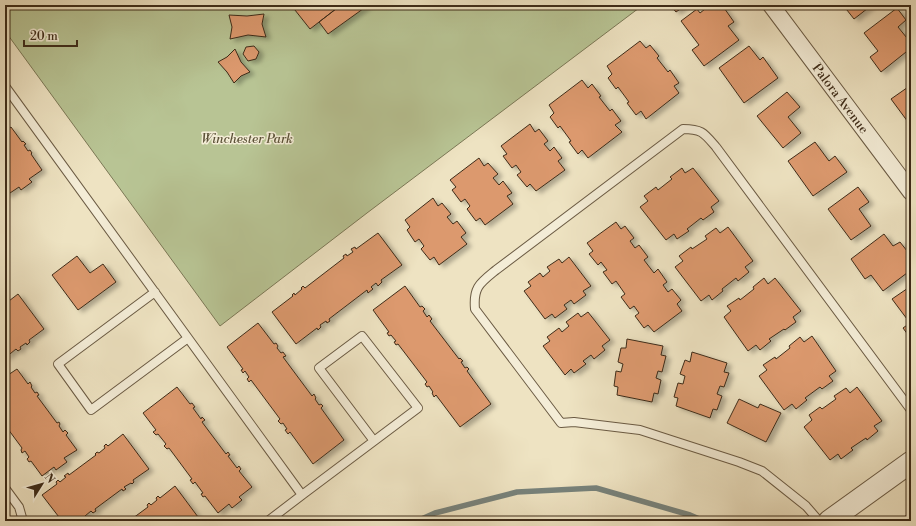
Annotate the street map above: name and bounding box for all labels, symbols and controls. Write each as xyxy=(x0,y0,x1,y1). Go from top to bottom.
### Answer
scale bar xyxy=(24,22,77,48)
text: 20 m xyxy=(30,29,58,44)
street label: Palora Avenue xyxy=(809,60,872,137)
park label: Winchester Park xyxy=(201,131,293,147)
north arrow xyxy=(22,464,62,504)
text: N xyxy=(41,471,58,487)

